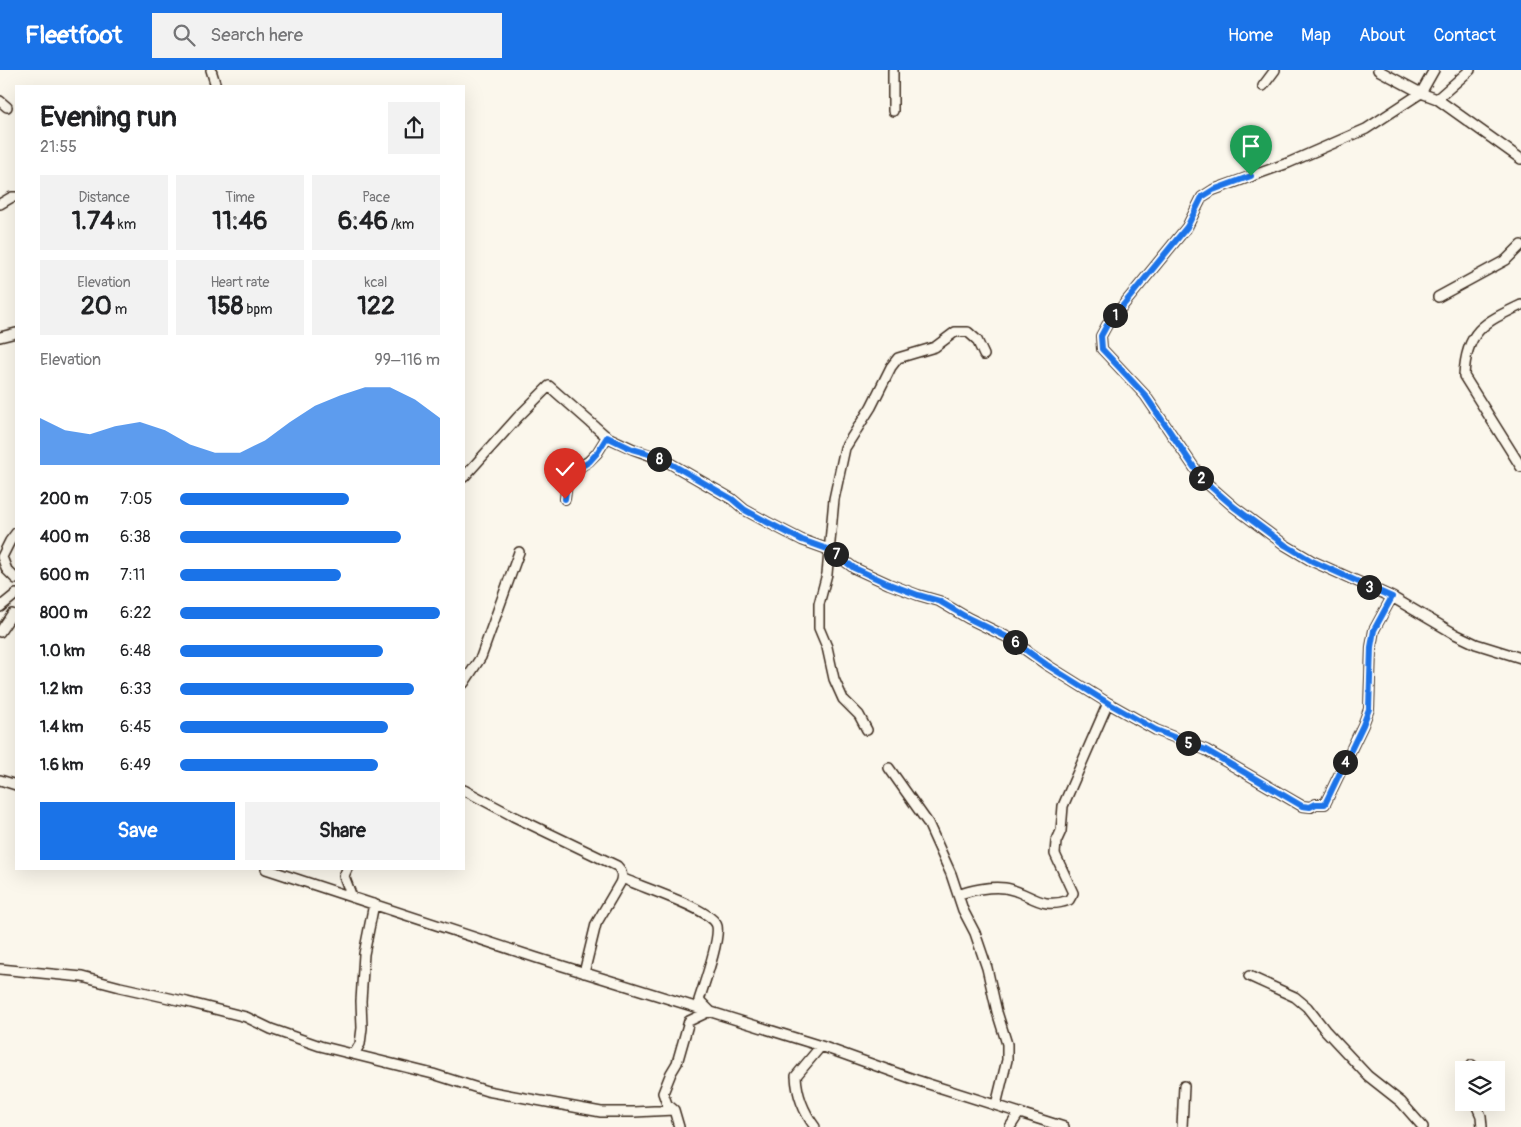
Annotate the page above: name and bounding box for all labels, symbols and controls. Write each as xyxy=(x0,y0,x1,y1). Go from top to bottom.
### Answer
search box xyxy=(152,13,502,58)
text: Fleetfoot xyxy=(25,21,122,50)
icon: search xyxy=(170,21,198,49)
text: Search here xyxy=(210,23,303,47)
text: Home xyxy=(1228,24,1273,47)
text: Map xyxy=(1301,24,1331,47)
text: About xyxy=(1359,24,1405,47)
text: Contact xyxy=(1433,24,1496,47)
text: Evening run xyxy=(40,100,177,135)
button: share xyxy=(388,102,440,154)
pin xyxy=(1230,125,1272,176)
icon: arrive xyxy=(1237,132,1265,160)
text: 21:55 xyxy=(40,137,77,157)
text: Distance xyxy=(78,189,130,206)
text: Time xyxy=(225,189,255,206)
text: Pace xyxy=(362,189,390,206)
text: 1.74 xyxy=(72,206,115,237)
text: 11:46 xyxy=(212,206,268,237)
text: 6:46 xyxy=(338,206,388,237)
text: km xyxy=(115,216,136,233)
text: /km xyxy=(388,216,414,233)
text: Elevation xyxy=(77,274,131,291)
text: Heart rate xyxy=(210,274,270,291)
text: kcal xyxy=(365,274,387,291)
text: 20 xyxy=(81,291,112,322)
text: 158 xyxy=(208,291,243,322)
text: 122 xyxy=(357,291,395,322)
text: m xyxy=(112,301,127,318)
text: bpm xyxy=(243,301,272,318)
pin: 1 xyxy=(1102,302,1128,328)
text: 1 xyxy=(1113,307,1118,324)
text: Elevation xyxy=(40,350,101,370)
text: 99–116 m xyxy=(375,350,440,370)
pin: 8 xyxy=(646,446,672,472)
pin xyxy=(544,448,586,499)
text: 8 xyxy=(656,451,663,468)
icon: check xyxy=(551,455,579,483)
pin: 2 xyxy=(1188,466,1214,490)
text: 2 xyxy=(1198,470,1205,487)
text: 200 m xyxy=(40,489,88,509)
text: 7:05 xyxy=(120,489,152,509)
text: 400 m xyxy=(40,527,89,547)
text: 6:38 xyxy=(120,527,151,547)
pin: 7 xyxy=(824,542,848,566)
text: 7 xyxy=(833,546,840,563)
text: 600 m xyxy=(40,565,89,585)
text: 7:11 xyxy=(120,565,145,585)
pin: 3 xyxy=(1356,574,1382,600)
text: 3 xyxy=(1366,579,1373,596)
text: 800 m xyxy=(40,603,88,623)
text: 6:22 xyxy=(120,603,151,623)
pin: 6 xyxy=(1002,630,1028,654)
text: 6 xyxy=(1011,634,1020,651)
text: 1.0 km xyxy=(40,641,85,661)
text: 6:48 xyxy=(120,641,151,661)
text: 1.2 km xyxy=(40,679,83,699)
text: 6:33 xyxy=(120,679,151,699)
text: 1.4 km xyxy=(40,717,83,737)
text: 6:45 xyxy=(120,717,152,737)
pin: 5 xyxy=(1176,730,1200,756)
text: 5 xyxy=(1185,735,1192,752)
pin: 4 xyxy=(1332,750,1358,774)
text: 4 xyxy=(1341,754,1350,771)
text: 1.6 km xyxy=(40,755,83,775)
text: 6:49 xyxy=(120,755,151,775)
button: Save xyxy=(40,802,235,860)
button: Share xyxy=(245,802,440,860)
map controls xyxy=(1455,1061,1505,1111)
button: layers xyxy=(1455,1061,1505,1111)

